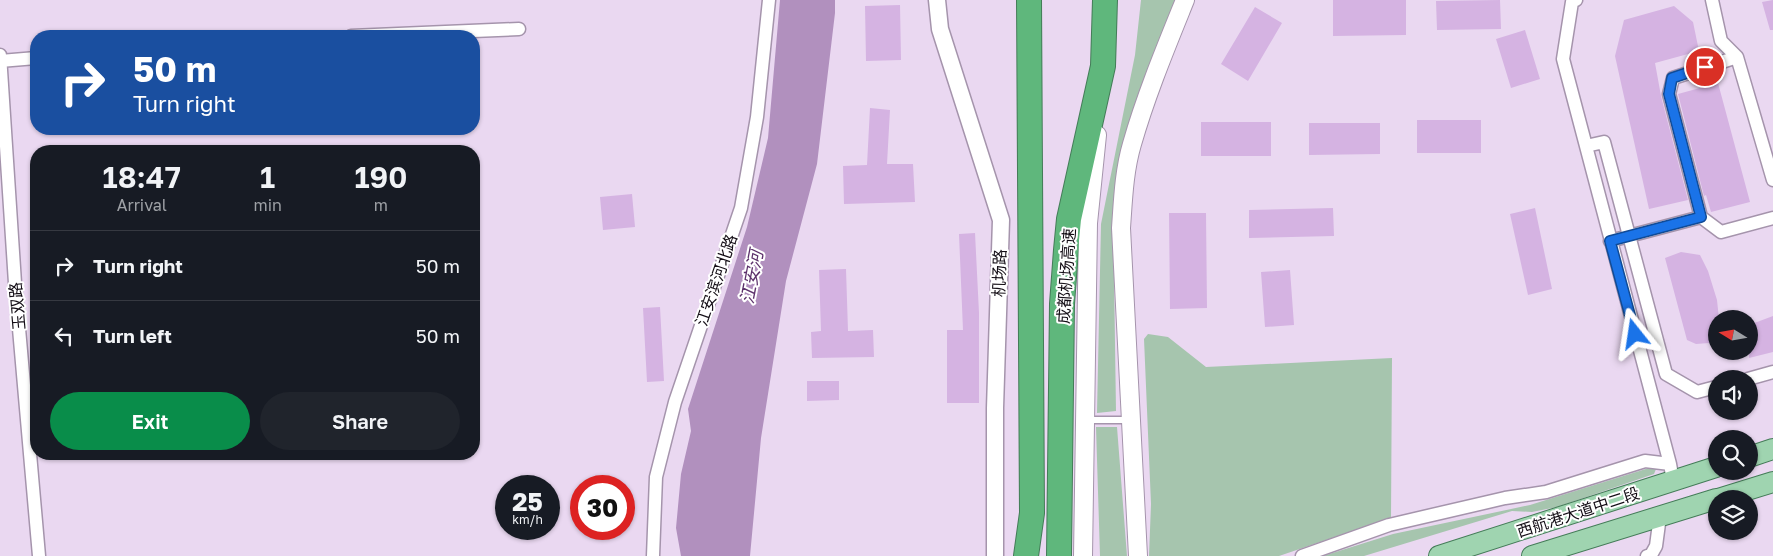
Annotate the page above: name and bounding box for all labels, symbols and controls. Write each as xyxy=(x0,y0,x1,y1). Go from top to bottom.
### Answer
pin xyxy=(1684,46,1726,88)
text: 50 m xyxy=(133,48,216,90)
icon: right xyxy=(50,50,115,115)
icon: arrive xyxy=(1691,53,1719,81)
text: Turn right xyxy=(133,90,236,117)
text: 18:47 xyxy=(103,159,181,195)
text: 1 xyxy=(260,159,275,195)
text: 190 xyxy=(354,159,407,195)
text: Arrival xyxy=(117,195,167,215)
text: min xyxy=(254,195,282,215)
text: m xyxy=(374,195,388,215)
street label: 成都机场高速 xyxy=(1053,227,1079,325)
street label: 江安滨河北路 xyxy=(691,231,741,329)
water label: 江安河 xyxy=(735,245,768,305)
street label: 机场路 xyxy=(988,249,1010,297)
icon: right xyxy=(50,252,78,280)
text: Turn right xyxy=(93,254,183,277)
text: 50 m xyxy=(416,254,460,277)
street label: 玉双路 xyxy=(5,281,29,331)
position arrow xyxy=(1608,307,1660,359)
north arrow xyxy=(1708,310,1758,360)
map controls xyxy=(1708,310,1758,540)
icon: left xyxy=(50,322,78,350)
text: Turn left xyxy=(93,324,172,347)
text: 50 m xyxy=(416,324,460,347)
button: sound xyxy=(1708,370,1758,420)
button: Exit xyxy=(50,392,250,450)
button: Share xyxy=(260,392,460,450)
button: search xyxy=(1708,430,1758,480)
speed limit sign: 30 xyxy=(570,475,635,540)
street label: 西航港大道中二段 xyxy=(1514,483,1642,541)
text: 25 xyxy=(512,486,543,517)
button: layers xyxy=(1708,490,1758,540)
text: km/h xyxy=(512,512,543,527)

